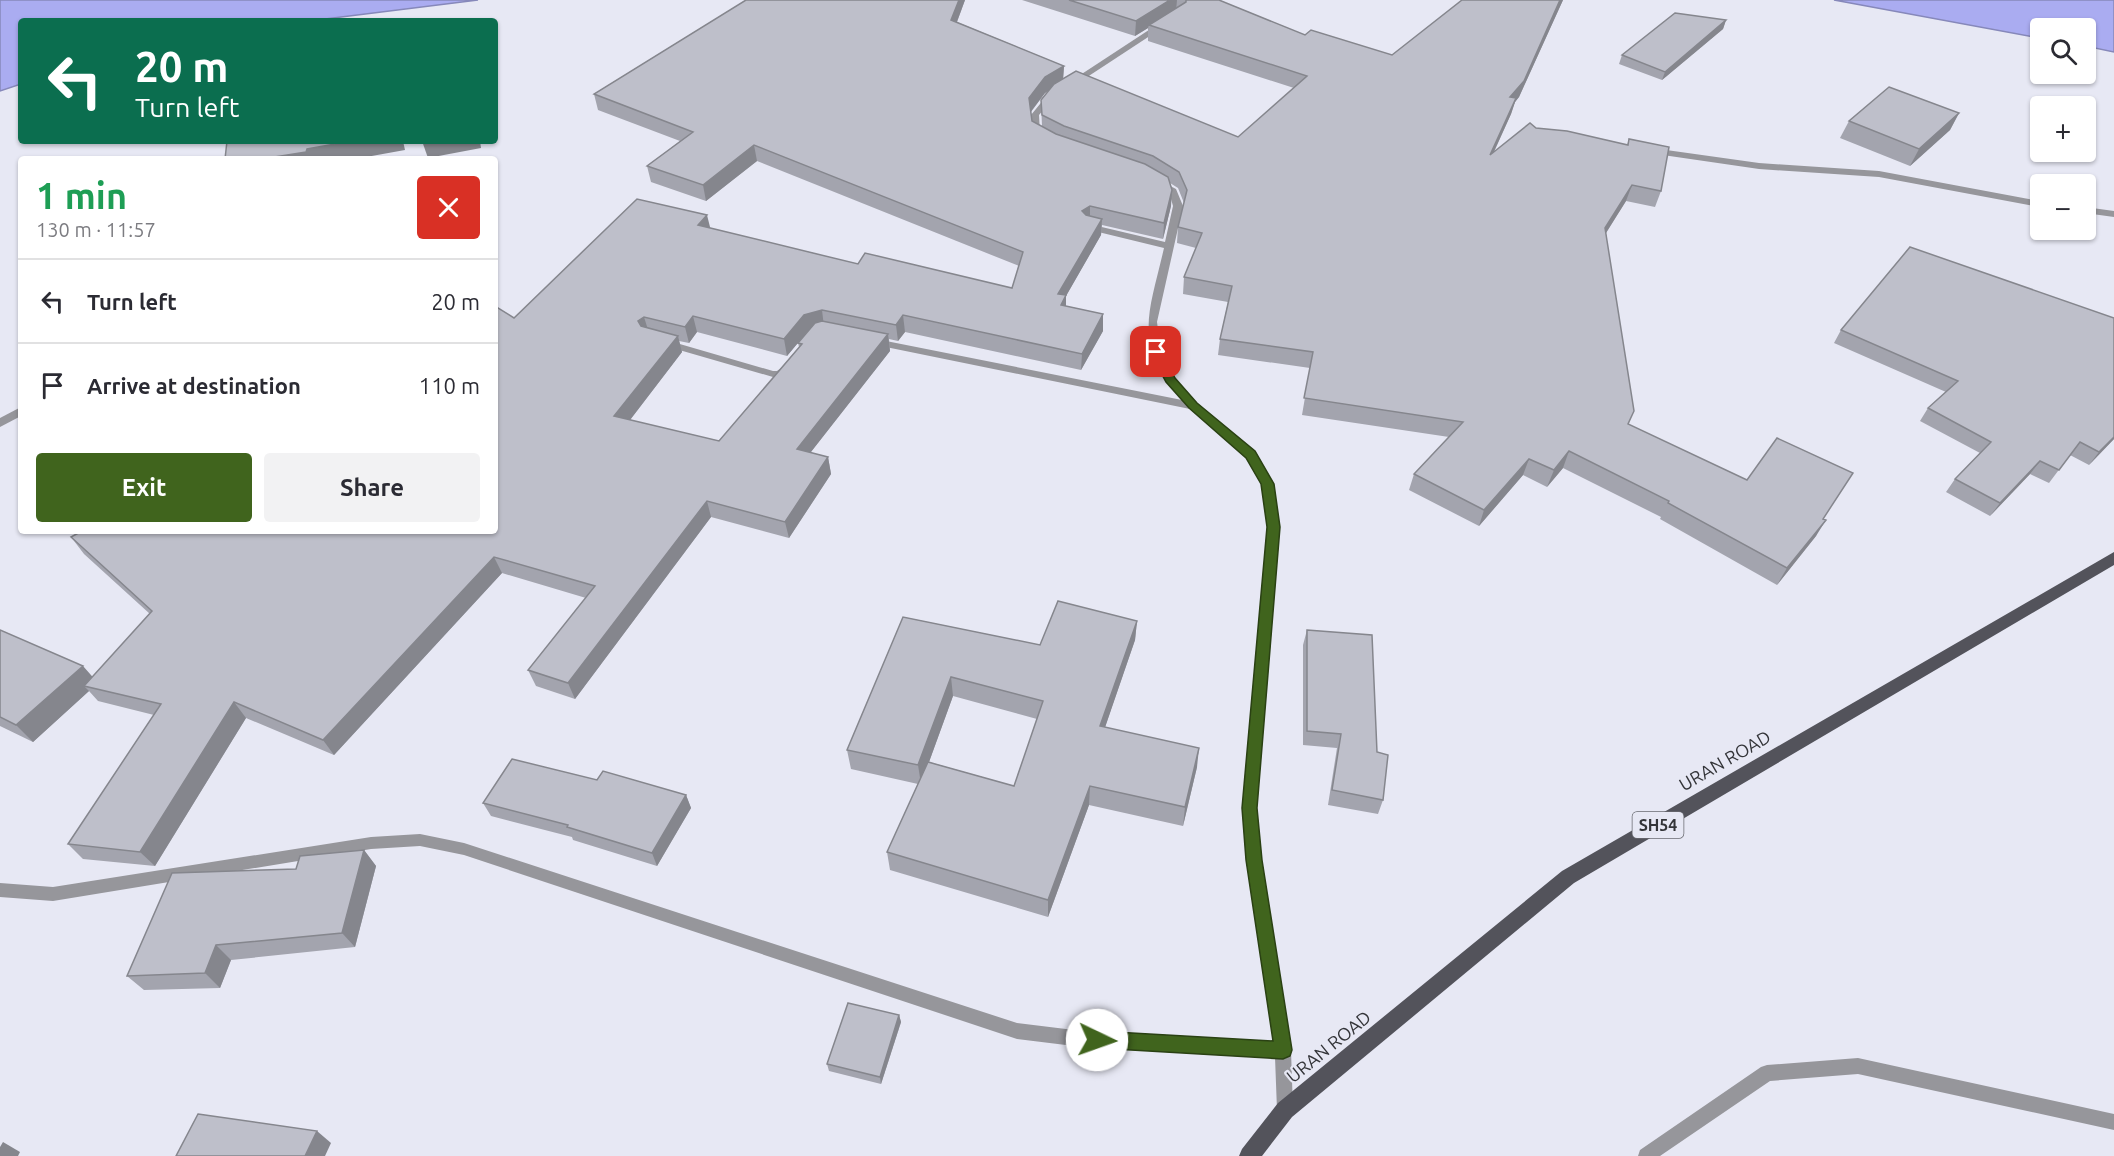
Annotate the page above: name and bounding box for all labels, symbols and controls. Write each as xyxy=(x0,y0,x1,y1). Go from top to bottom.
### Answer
map controls xyxy=(2030,18,2096,240)
button: search xyxy=(2030,18,2096,84)
icon: left xyxy=(36,42,114,120)
text: 20 m xyxy=(135,43,229,90)
text: Turn left xyxy=(135,92,239,122)
button: + xyxy=(2030,96,2096,162)
button: − xyxy=(2030,174,2096,240)
text: 1 min xyxy=(36,175,127,216)
button: close xyxy=(417,176,480,239)
text: 130 m · 11:57 xyxy=(36,218,156,241)
icon: left xyxy=(36,285,69,318)
text: Turn left xyxy=(87,289,177,314)
text: 20 m xyxy=(431,289,480,314)
pin xyxy=(1130,326,1181,377)
icon: arrive xyxy=(1139,335,1172,368)
icon: arrive xyxy=(36,369,69,402)
text: Arrive at destination xyxy=(87,373,301,398)
text: 110 m xyxy=(419,373,480,398)
button: Exit xyxy=(36,453,252,522)
button: Share xyxy=(264,453,480,522)
street label: URAN ROAD xyxy=(1675,726,1774,794)
road number: SH54 xyxy=(1632,812,1684,838)
street label: URAN ROAD xyxy=(1282,1006,1374,1086)
position arrow xyxy=(1065,1008,1129,1072)

